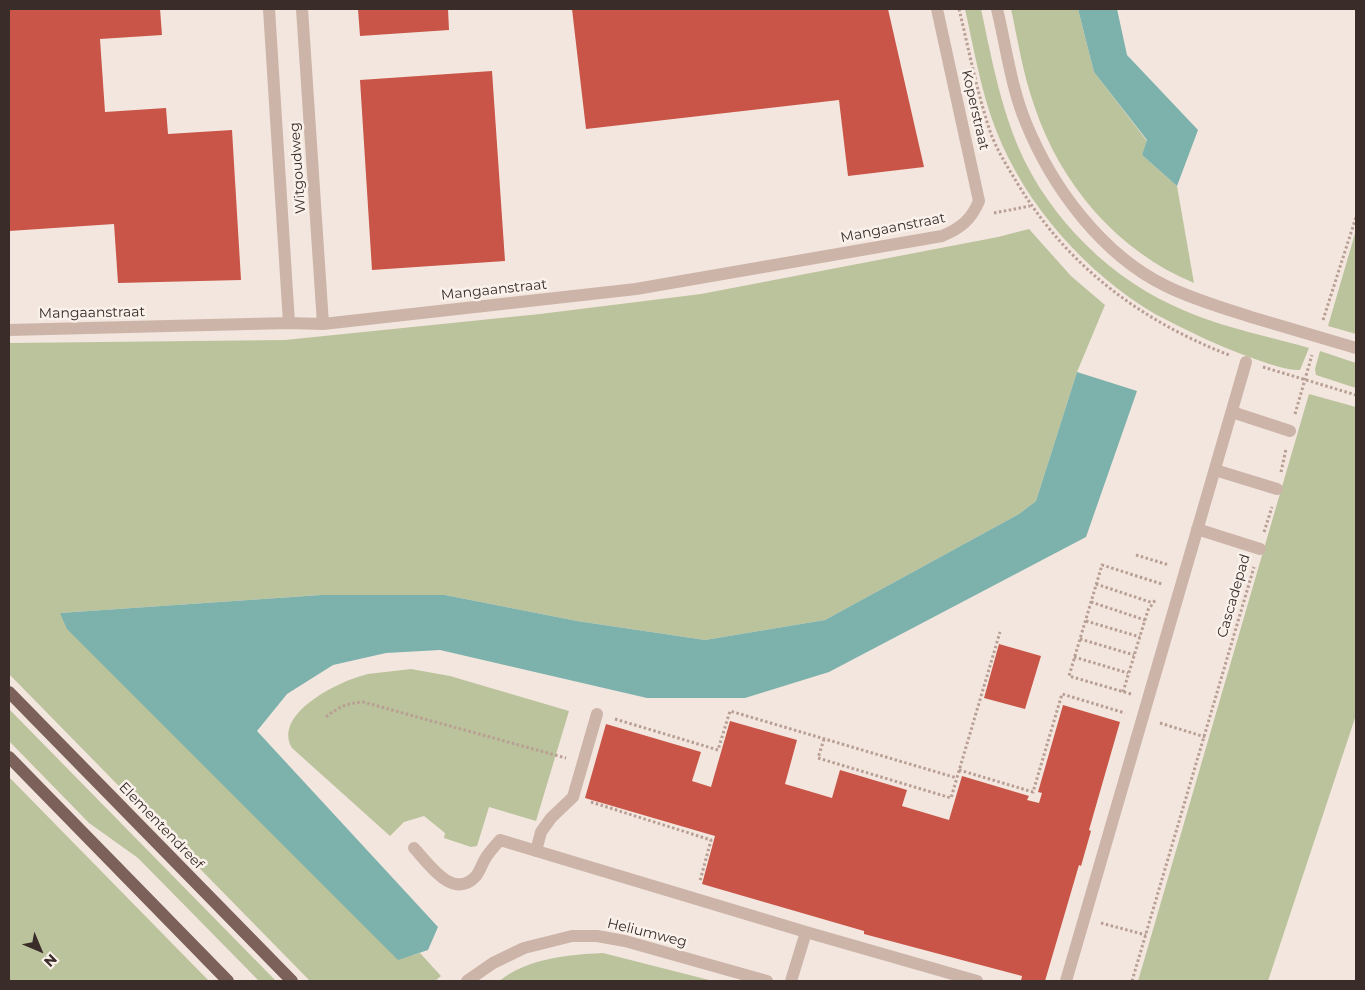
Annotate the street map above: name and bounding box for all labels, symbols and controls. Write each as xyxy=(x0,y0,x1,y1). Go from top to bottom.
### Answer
street label: Koperstraat xyxy=(958,68,992,152)
street label: Witgoudweg xyxy=(286,122,310,214)
street label: Mangaanstraat xyxy=(839,210,947,246)
street label: Mangaanstraat xyxy=(440,276,548,304)
street label: Mangaanstraat xyxy=(39,304,145,322)
street label: Cascadepad xyxy=(1214,552,1254,640)
street label: Elementendreef xyxy=(115,779,207,873)
street label: Heliumweg xyxy=(605,915,689,951)
north arrow xyxy=(15,925,65,975)
text: N xyxy=(40,950,61,971)

